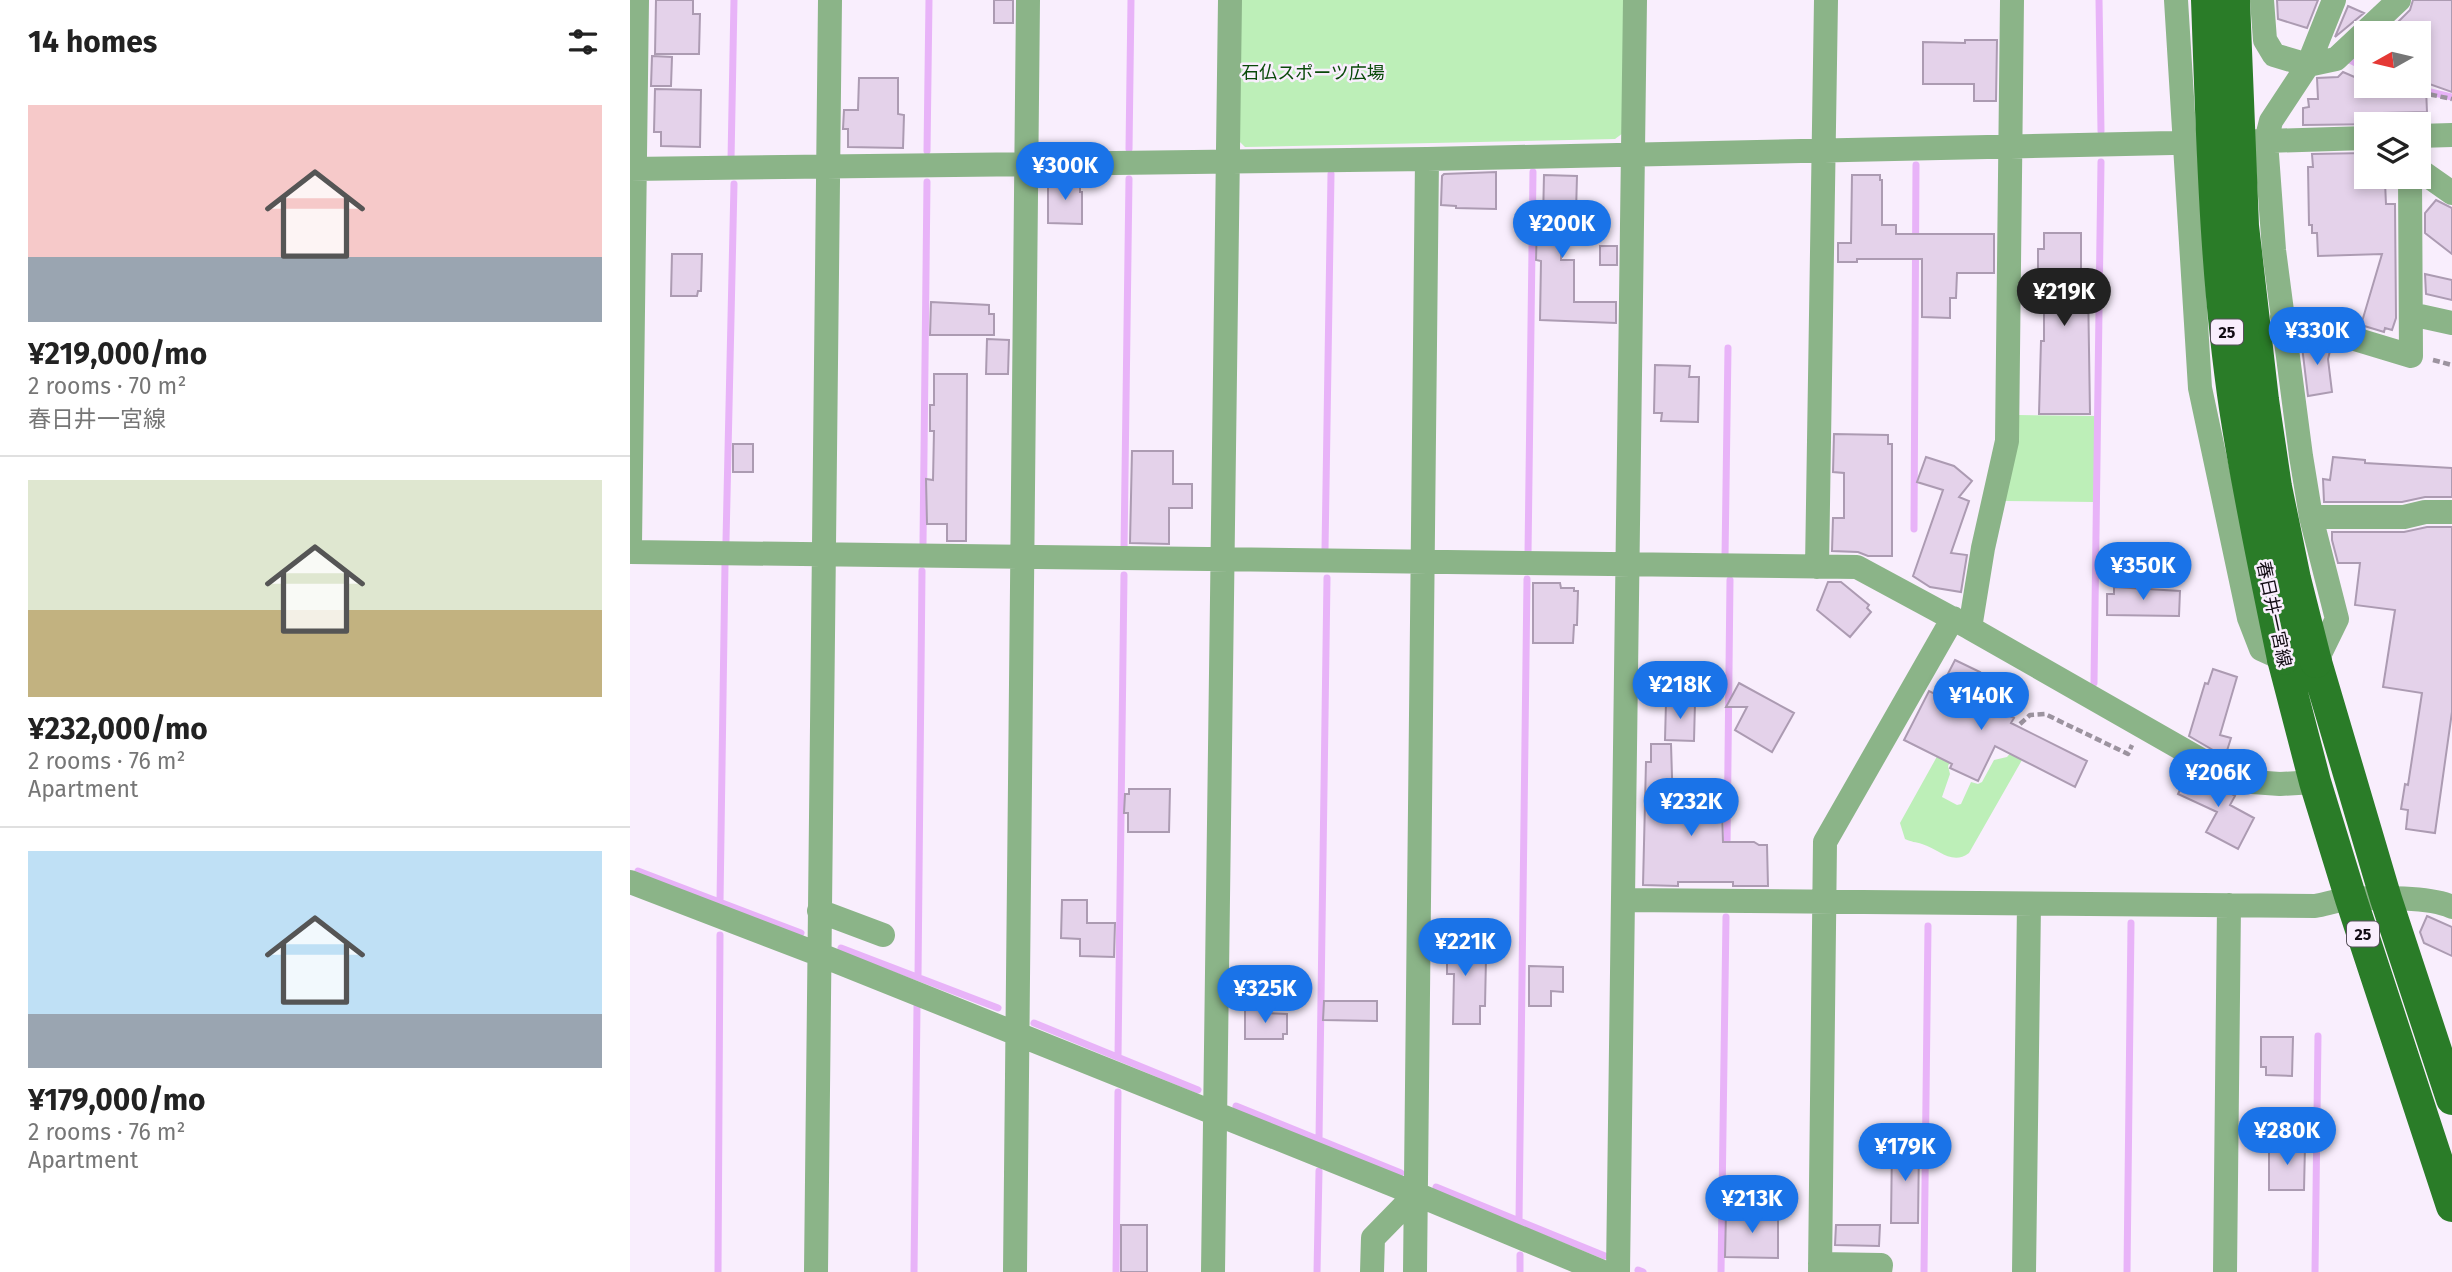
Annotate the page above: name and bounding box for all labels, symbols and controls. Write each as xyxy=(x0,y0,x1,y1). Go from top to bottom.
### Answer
north arrow xyxy=(2354,21,2431,98)
map controls xyxy=(2354,21,2431,189)
icon: filters xyxy=(564,23,602,61)
text: 14 homes xyxy=(28,24,157,60)
park label: 石仏スポーツ広場 xyxy=(1241,62,1385,84)
button: layers xyxy=(2354,112,2431,189)
pin: ¥300K xyxy=(1016,142,1114,202)
icon: home xyxy=(252,151,378,277)
text: ¥300K xyxy=(1032,151,1098,179)
pin: ¥200K xyxy=(1513,201,1611,260)
text: ¥200K xyxy=(1529,209,1595,237)
pin: ¥219K xyxy=(2015,268,2113,328)
text: ¥219K xyxy=(2033,277,2095,305)
pin: ¥330K xyxy=(2268,308,2366,367)
text: ¥330K xyxy=(2285,316,2349,344)
road number: 25 xyxy=(2211,320,2243,344)
text: ¥219,000/mo xyxy=(28,336,207,372)
text: 2 rooms · 70 m² xyxy=(28,372,186,400)
text: 春日井一宮線 xyxy=(28,405,166,433)
icon: home xyxy=(252,526,378,652)
pin: ¥350K xyxy=(2094,542,2192,602)
text: ¥350K xyxy=(2110,551,2176,579)
street label: 春日井一宮線 xyxy=(2252,559,2296,669)
pin: ¥218K xyxy=(1631,662,1729,721)
text: ¥218K xyxy=(1649,670,1711,698)
pin: ¥140K xyxy=(1932,672,2030,732)
text: ¥140K xyxy=(1949,681,2013,709)
text: ¥232,000/mo xyxy=(28,711,208,747)
text: 2 rooms · 76 m² xyxy=(28,747,186,775)
pin: ¥206K xyxy=(2169,750,2267,809)
text: ¥206K xyxy=(2185,758,2251,786)
text: Apartment xyxy=(28,775,138,803)
pin: ¥232K xyxy=(1642,778,1740,838)
text: ¥232K xyxy=(1660,787,1722,815)
icon: home xyxy=(252,897,378,1023)
pin: ¥221K xyxy=(1416,918,1514,978)
road number: 25 xyxy=(2347,922,2379,946)
text: ¥221K xyxy=(1434,927,1496,955)
pin: ¥325K xyxy=(1216,965,1314,1025)
text: ¥325K xyxy=(1233,974,1297,1002)
text: ¥179,000/mo xyxy=(28,1082,206,1118)
pin: ¥280K xyxy=(2238,1108,2336,1167)
text: ¥280K xyxy=(2254,1116,2320,1144)
text: 2 rooms · 76 m² xyxy=(28,1118,186,1146)
pin: ¥179K xyxy=(1856,1124,1954,1183)
text: ¥179K xyxy=(1875,1132,1935,1160)
text: Apartment xyxy=(28,1146,138,1174)
pin: ¥213K xyxy=(1703,1176,1801,1235)
text: ¥213K xyxy=(1721,1184,1783,1212)

